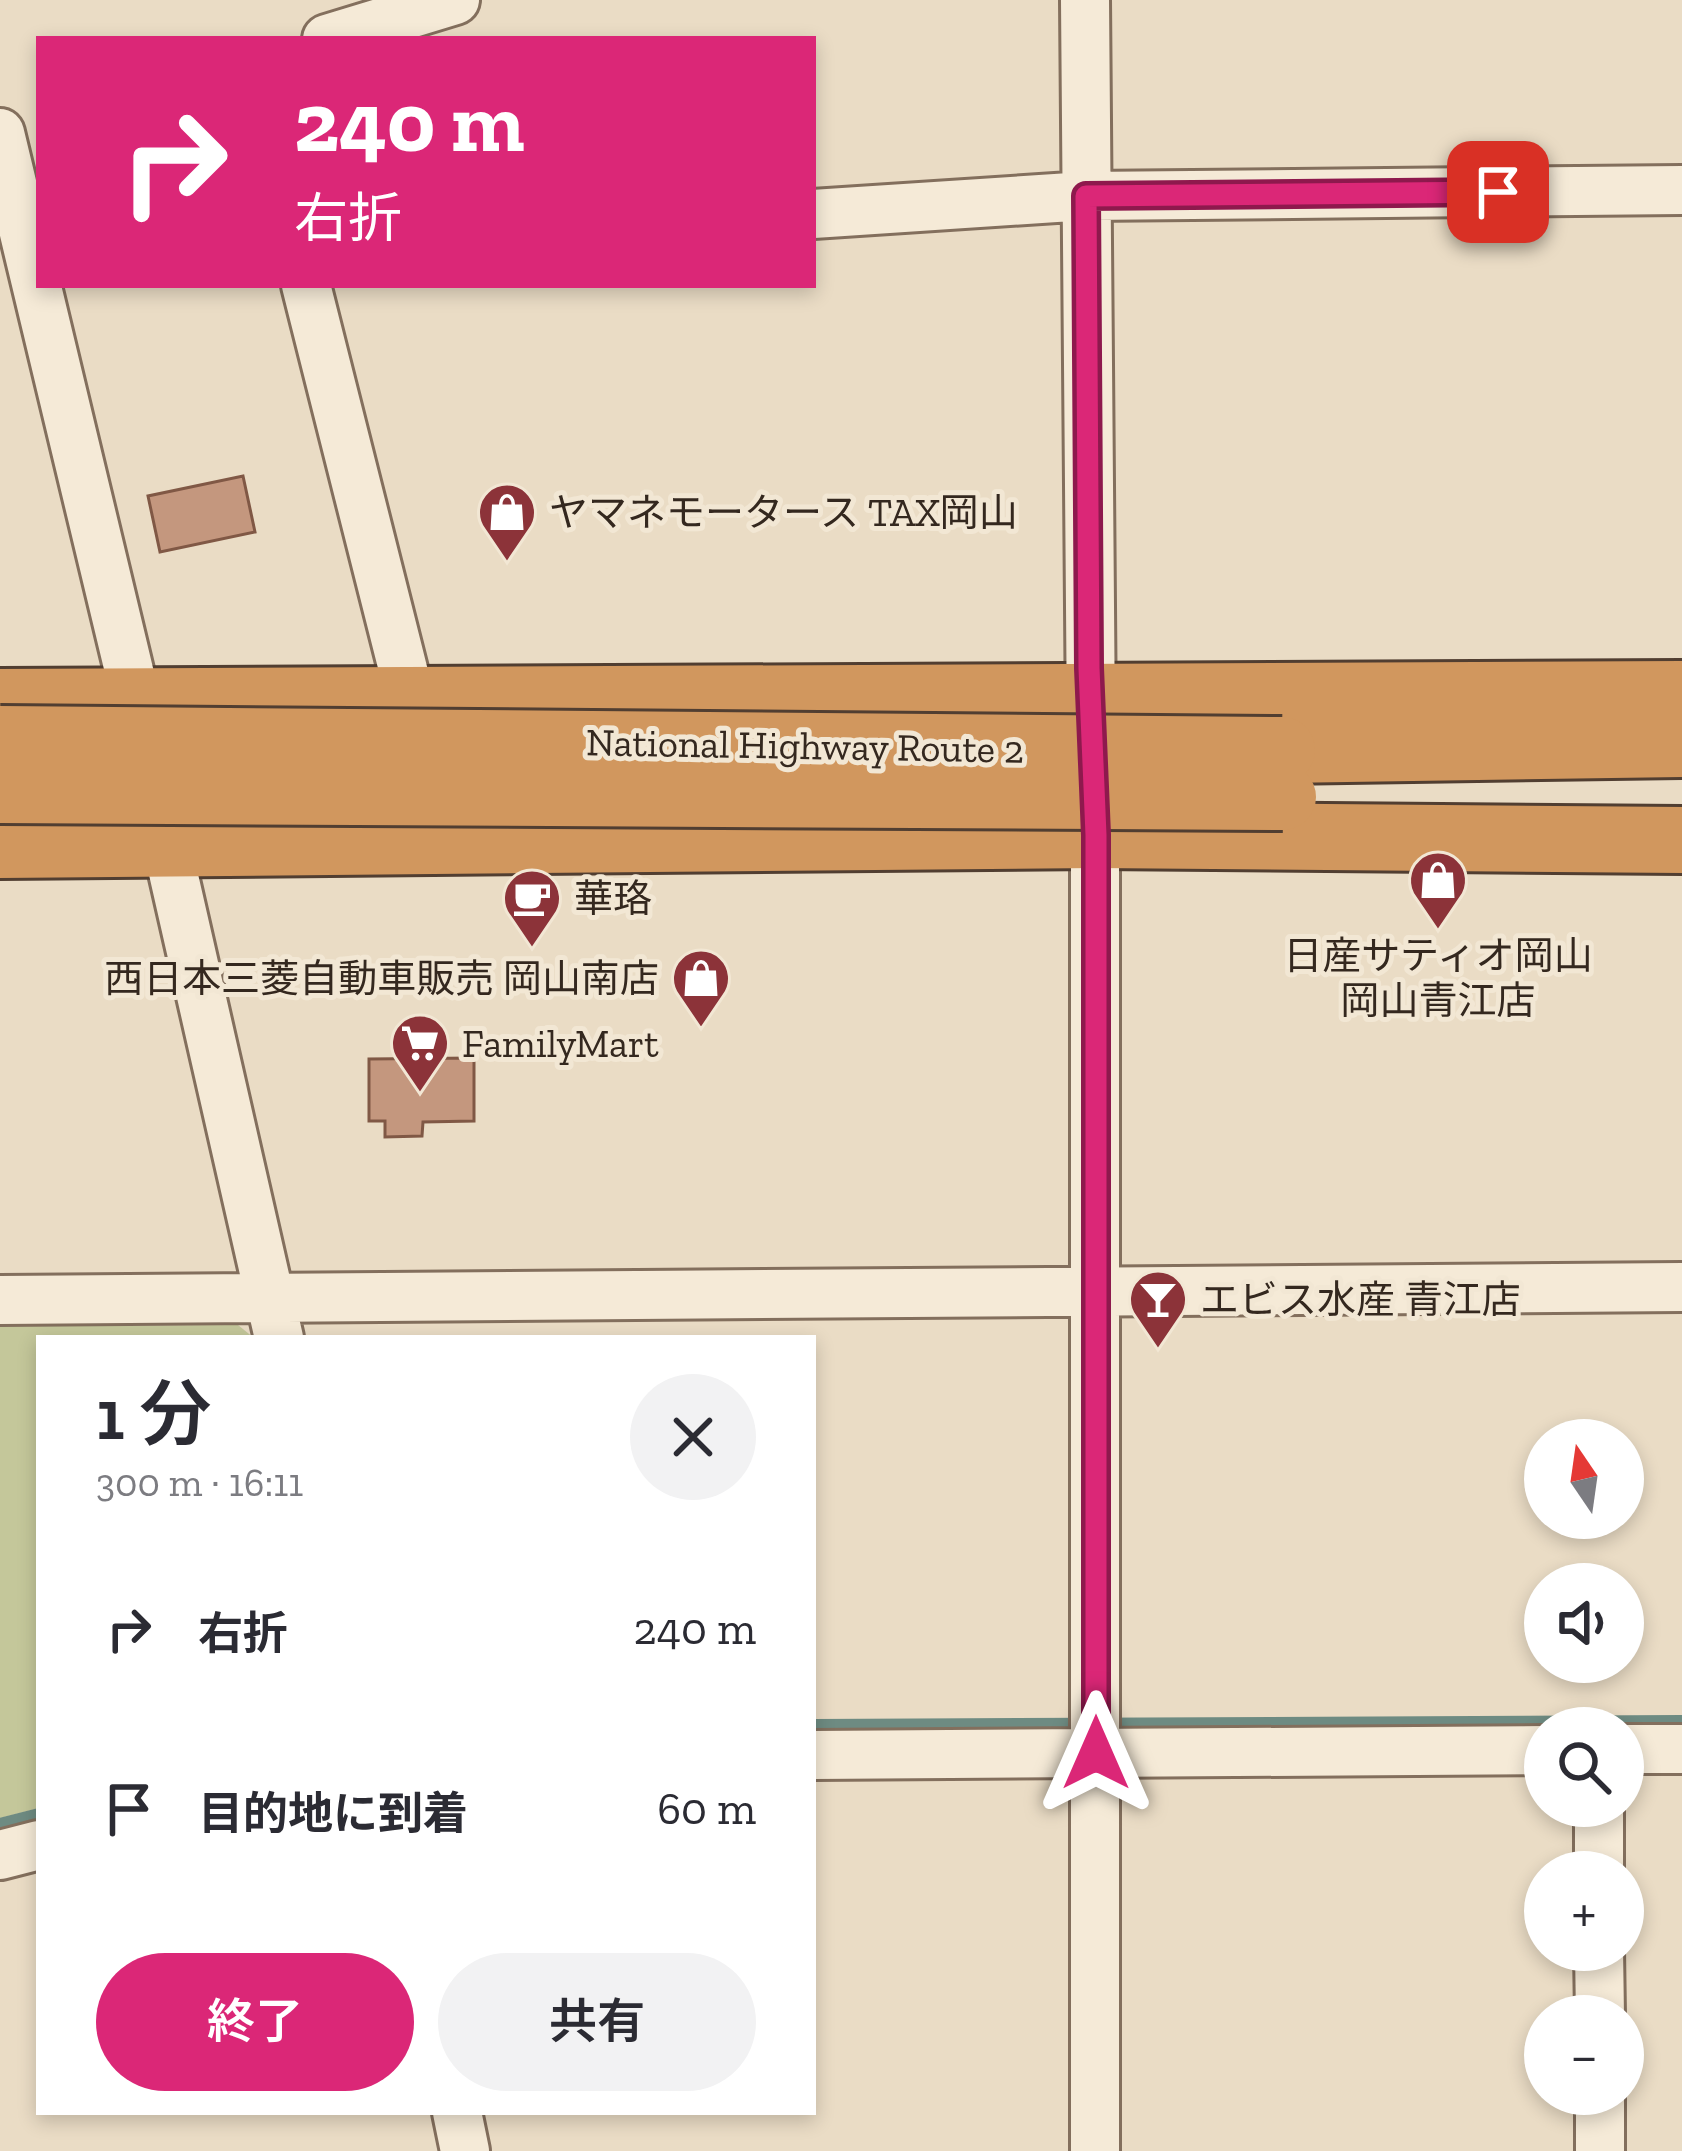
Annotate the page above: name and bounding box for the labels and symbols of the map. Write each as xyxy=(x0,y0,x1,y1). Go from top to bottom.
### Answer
pin xyxy=(1447,141,1549,243)
shop icon: ヤマネモータース TAX岡山 xyxy=(476,481,538,563)
place label: ヤマネモータース TAX岡山 xyxy=(549,489,1018,536)
street label: National Highway Route 2 xyxy=(585,718,1025,773)
shop icon: 日産サティオ岡山 岡山青江店 xyxy=(1407,849,1469,931)
cafe icon: 華珞 xyxy=(501,867,563,949)
place label: 華珞 xyxy=(574,875,652,922)
place label: 日産サティオ岡山 岡山青江店 xyxy=(1283,932,1593,1024)
shop icon: 西日本三菱自動車販売 岡山南店 xyxy=(670,947,732,1029)
place label: 西日本三菱自動車販売 岡山南店 xyxy=(104,955,659,1002)
supermarket icon: FamilyMart xyxy=(389,1012,451,1094)
place label: FamilyMart xyxy=(462,1020,659,1067)
bar icon: エビス水産 青江店 xyxy=(1127,1268,1189,1350)
place label: エビス水産 青江店 xyxy=(1200,1276,1521,1323)
north arrow xyxy=(1524,1419,1644,1539)
position arrow xyxy=(1033,1690,1159,1816)

